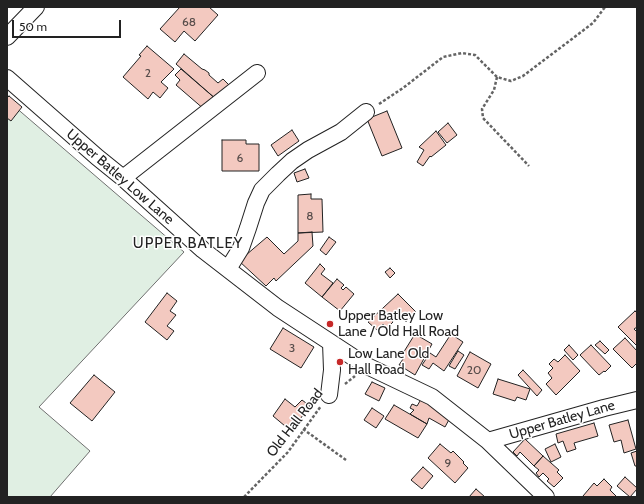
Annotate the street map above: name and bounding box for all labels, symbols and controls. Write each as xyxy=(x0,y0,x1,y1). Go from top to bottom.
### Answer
scale bar xyxy=(14,12,123,38)
house number: 68 xyxy=(182,15,196,29)
text: 50 m xyxy=(19,19,47,34)
house number: 2 xyxy=(145,66,151,80)
street label: Upper Batley Low Lane xyxy=(63,126,177,228)
house number: 6 xyxy=(237,151,243,165)
house number: 8 xyxy=(306,209,314,223)
district label: UPPER BATLEY xyxy=(133,235,243,253)
place label: Upper Batley Low Lane / Old Hall Road xyxy=(338,308,459,340)
marker: Upper Batley Low Lane / Old Hall Road xyxy=(325,319,335,329)
house number: 3 xyxy=(289,341,295,355)
place label: Low Lane Old Hall Road xyxy=(348,346,429,378)
marker: Low Lane Old Hall Road xyxy=(335,357,345,367)
house number: 20 xyxy=(467,363,481,377)
street label: Old Hall Road xyxy=(263,386,327,460)
street label: Upper Batley Lane xyxy=(507,397,617,443)
house number: 9 xyxy=(445,456,451,470)

